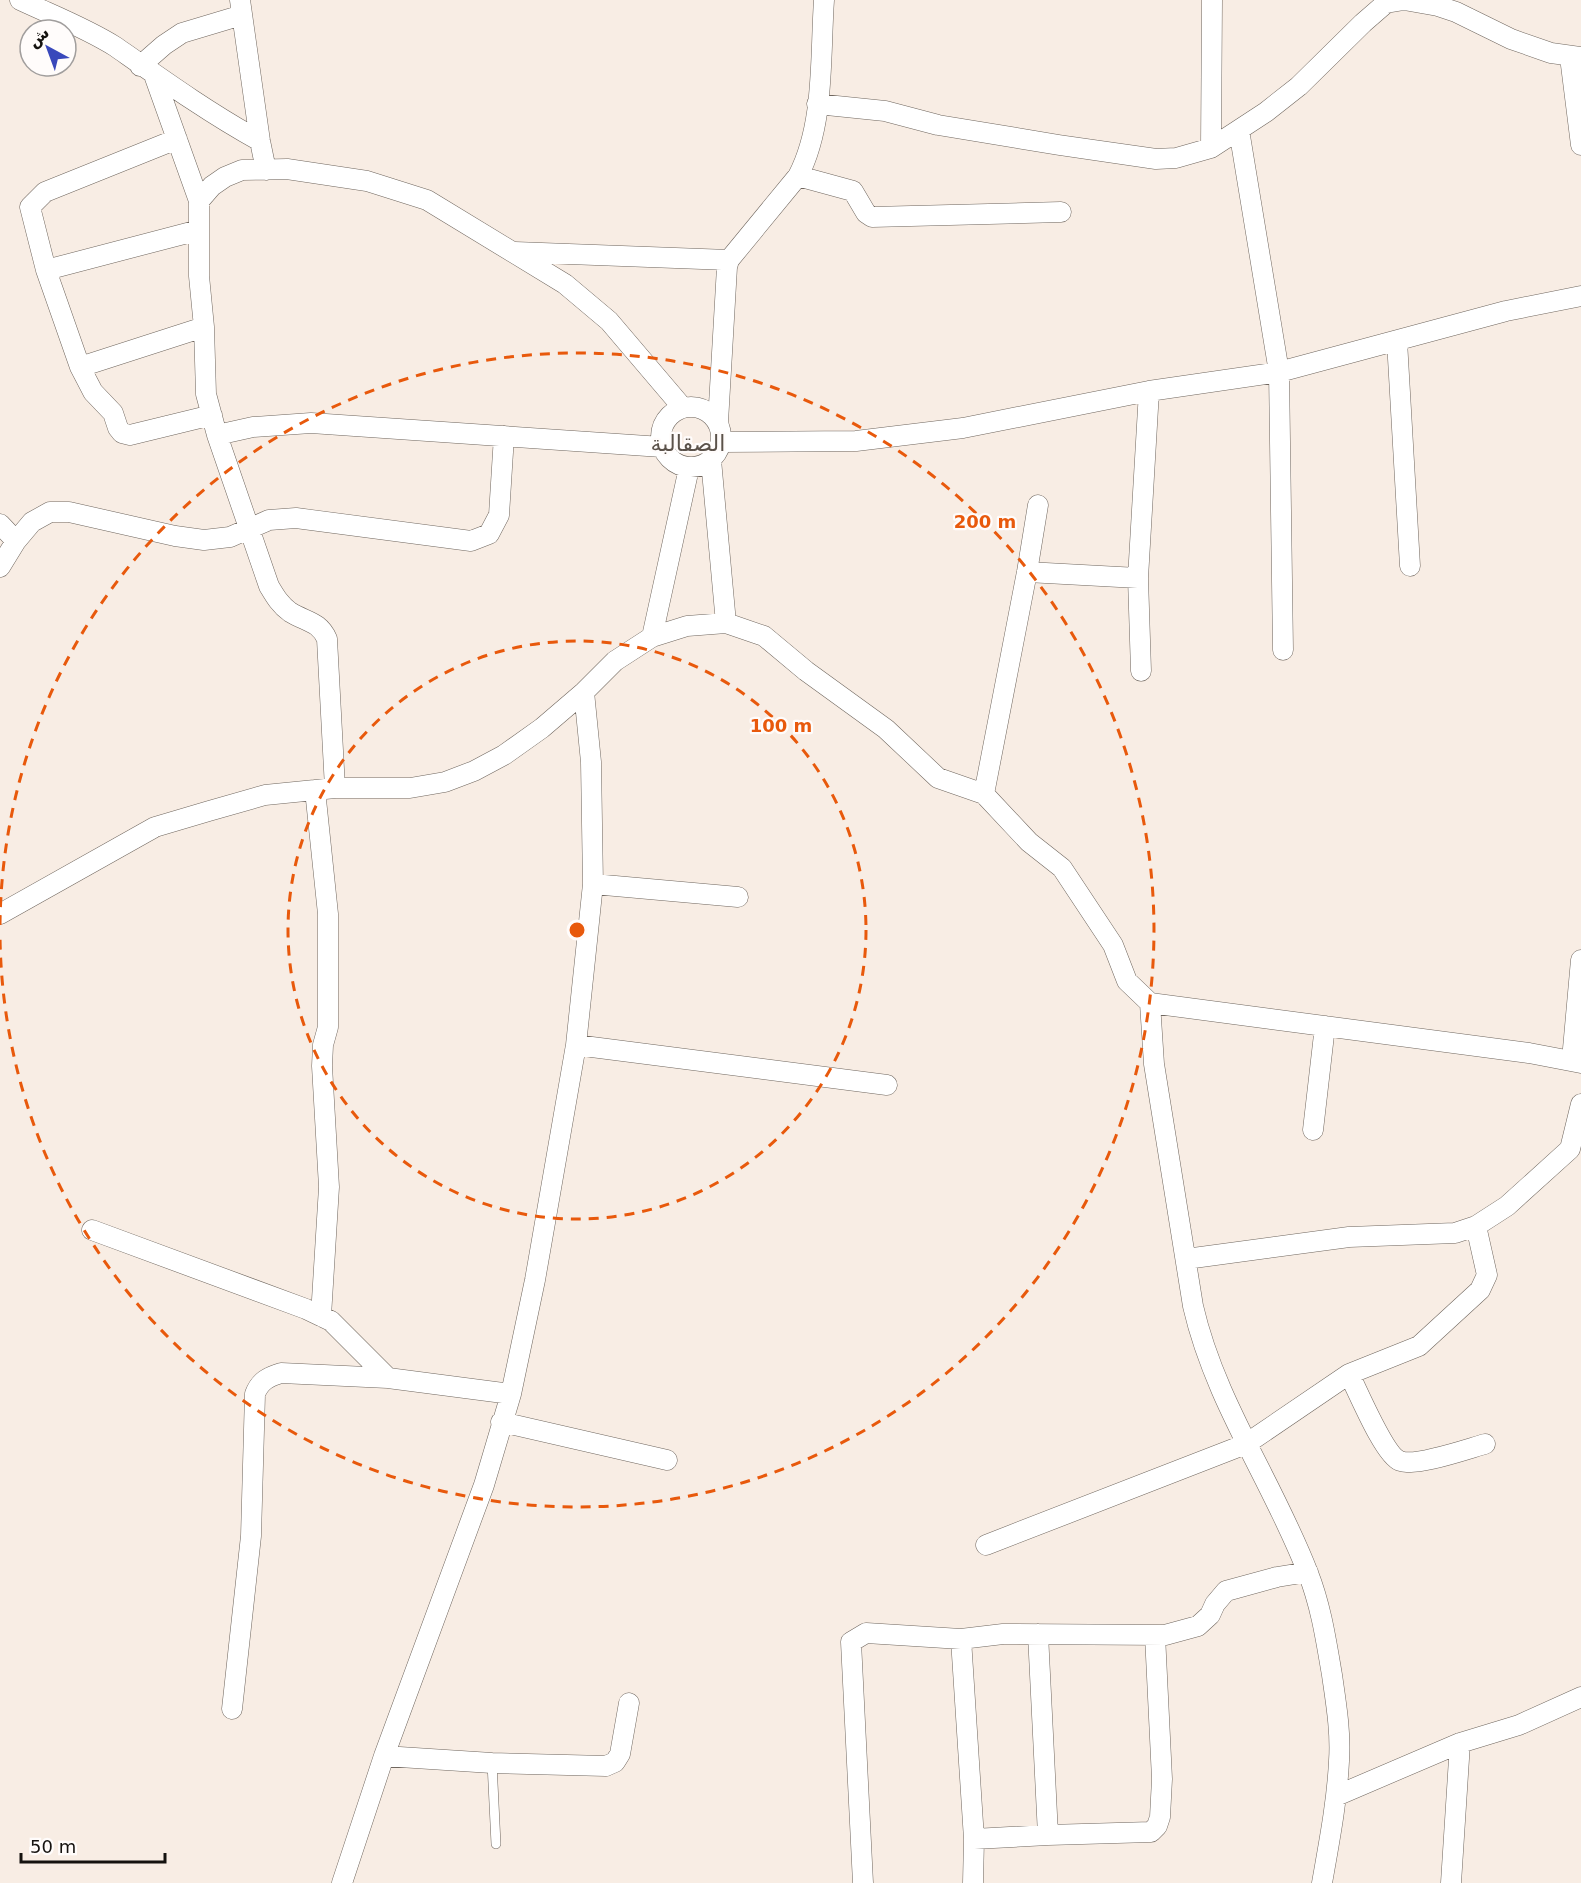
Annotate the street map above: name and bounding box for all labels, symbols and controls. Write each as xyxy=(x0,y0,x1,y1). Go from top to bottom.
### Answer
north arrow xyxy=(18,18,78,78)
text: ش xyxy=(24,23,53,51)
district label: الصقالبة xyxy=(651,431,725,456)
text: 200 m xyxy=(954,511,1016,532)
text: 100 m xyxy=(750,715,812,736)
centre of rings xyxy=(567,920,587,940)
scale bar xyxy=(21,1826,165,1864)
text: 50 m xyxy=(30,1836,76,1857)

